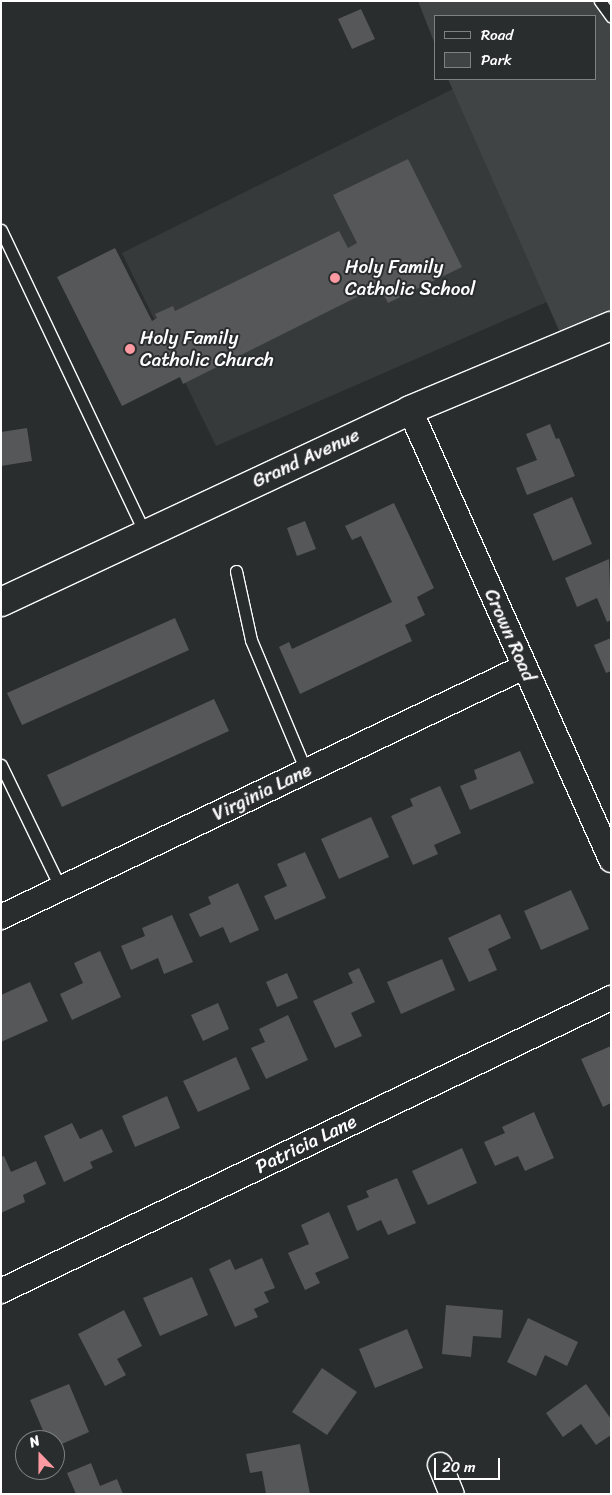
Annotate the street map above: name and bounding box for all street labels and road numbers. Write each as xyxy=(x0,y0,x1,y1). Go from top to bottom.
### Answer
street label: Grand Avenue xyxy=(249,423,363,493)
street label: Crown Road xyxy=(480,585,540,685)
street label: Virginia Lane xyxy=(209,758,315,826)
street label: Patricia Lane xyxy=(252,1110,360,1178)

